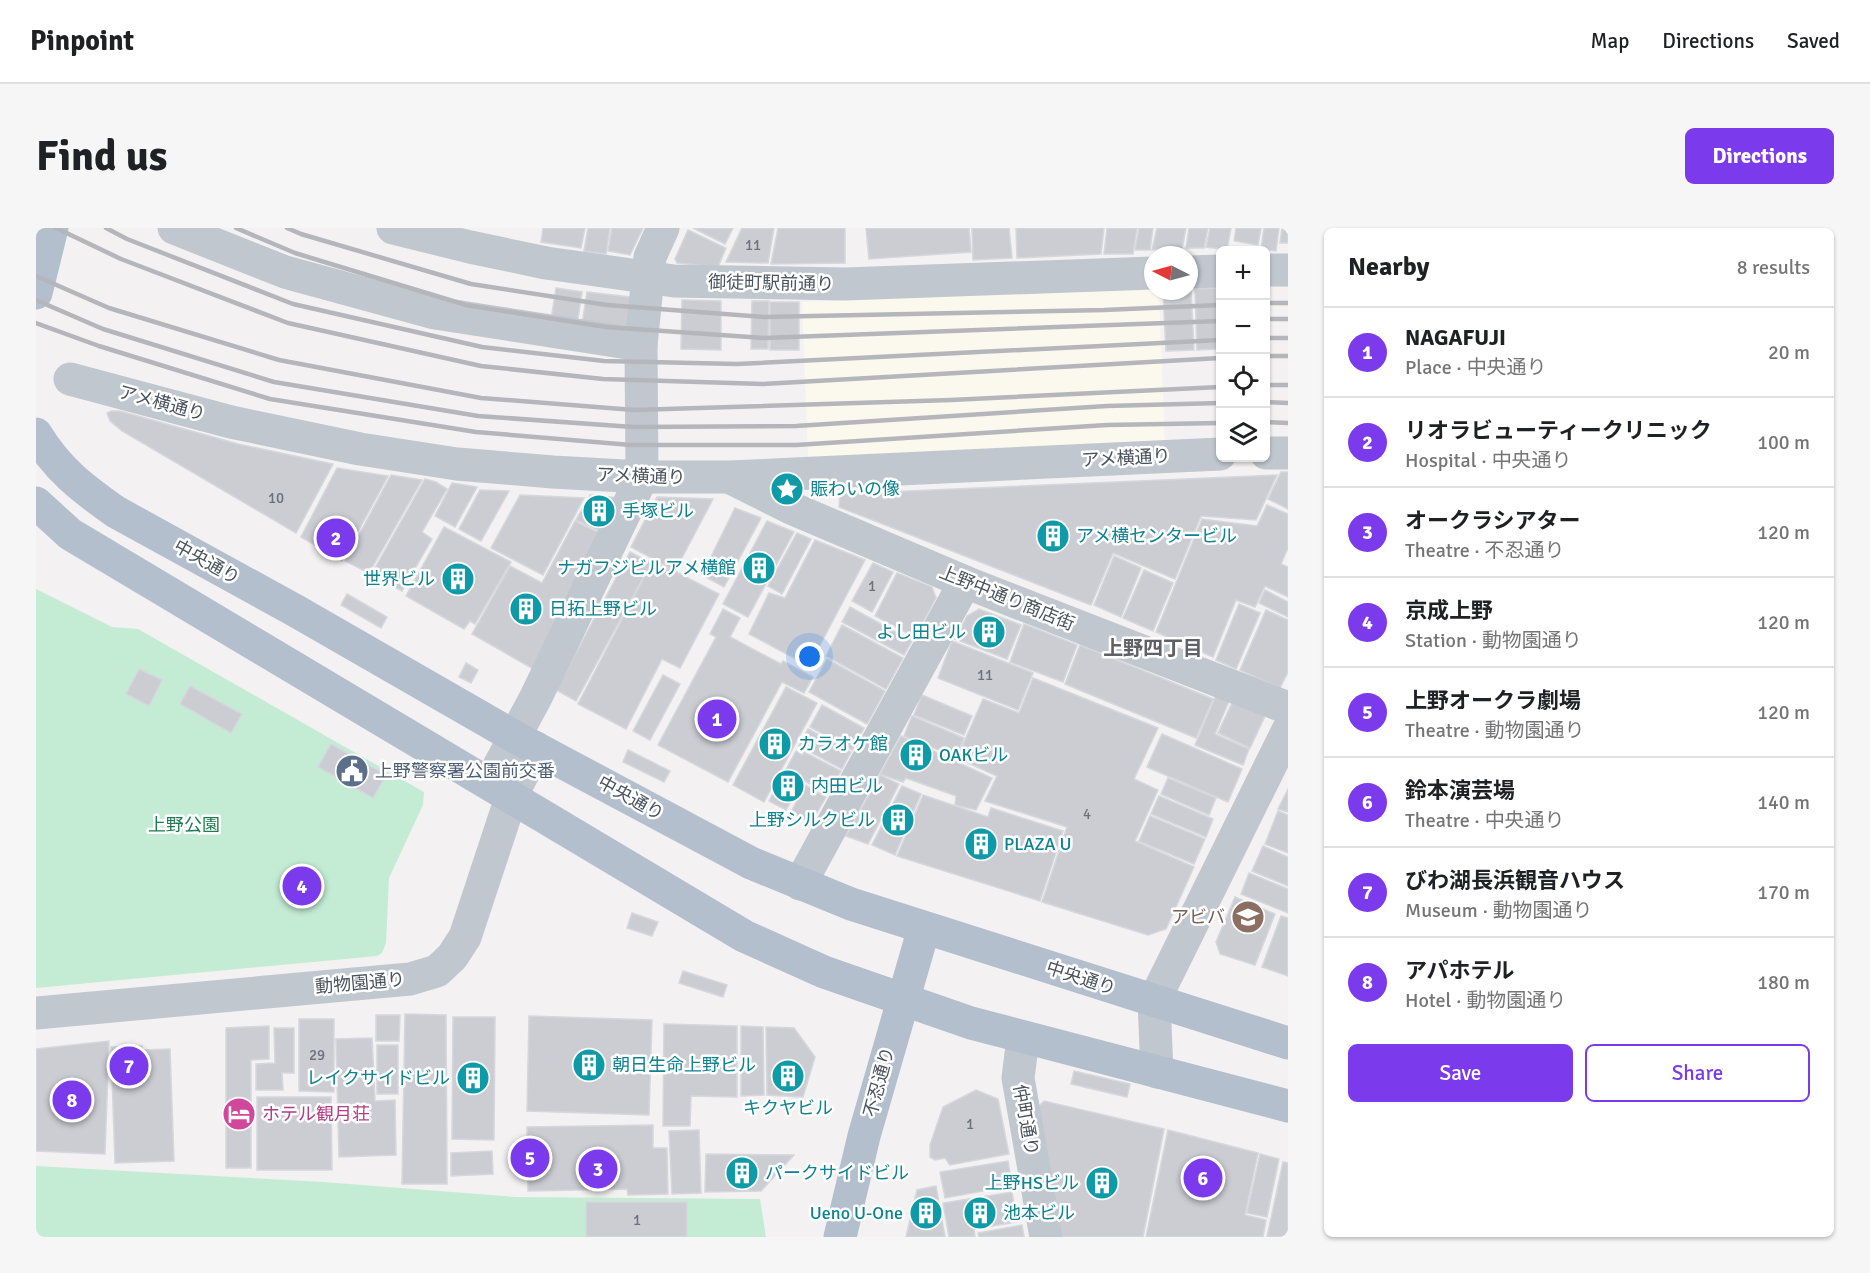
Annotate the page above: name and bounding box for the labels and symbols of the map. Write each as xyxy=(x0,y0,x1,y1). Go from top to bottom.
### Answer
house number: 11 xyxy=(745,236,761,254)
north arrow xyxy=(1144,246,1198,300)
street label: 御徒町駅前通り xyxy=(708,271,834,295)
street label: アメ横通り xyxy=(116,381,208,425)
street label: アメ横通り xyxy=(1081,445,1171,471)
street label: アメ横通り xyxy=(596,463,686,489)
place icon: 賑わいの像 xyxy=(769,471,805,507)
place label: 賑わいの像 xyxy=(810,478,900,500)
house number: 10 xyxy=(268,489,284,507)
building icon: 手塚ビル xyxy=(581,493,617,529)
place label: 手塚ビル xyxy=(622,500,694,522)
pin: 2 xyxy=(316,516,356,560)
building icon: アメ横センタービル xyxy=(1035,518,1071,554)
place label: アメ横センタービル xyxy=(1076,525,1237,547)
street label: 中央通り xyxy=(170,535,244,589)
building icon: ナガフジビルアメ横館 xyxy=(741,550,777,586)
place label: ナガフジビルアメ横館 xyxy=(557,557,736,579)
building icon: 世界ビル xyxy=(440,561,476,597)
street label: 上野中通り商店街 xyxy=(936,561,1078,635)
place label: 世界ビル xyxy=(363,568,435,590)
house number: 1 xyxy=(868,577,876,595)
building icon: 日拓上野ビル xyxy=(508,591,544,627)
place label: 日拓上野ビル xyxy=(549,598,657,620)
building icon: よし田ビル xyxy=(971,614,1007,650)
place label: よし田ビル xyxy=(876,621,966,643)
district label: 上野四丁目 xyxy=(1103,636,1203,661)
your location xyxy=(795,642,824,671)
house number: 11 xyxy=(977,666,993,684)
pin: 1 xyxy=(698,696,736,742)
building icon: カラオケ館 xyxy=(757,726,793,762)
place label: カラオケ館 xyxy=(798,733,888,755)
building icon: OAKビル xyxy=(898,737,934,773)
place label: OAKビル xyxy=(939,744,1008,766)
public building icon: 上野警察署公園前交番 xyxy=(334,753,370,789)
place label: 上野警察署公園前交番 xyxy=(375,760,555,782)
building icon: 内田ビル xyxy=(770,768,806,804)
street label: 中央通り xyxy=(594,771,668,825)
place label: 内田ビル xyxy=(811,775,883,797)
building icon: 上野シルクビル xyxy=(880,802,916,838)
house number: 4 xyxy=(1083,805,1091,823)
place label: 上野シルクビル xyxy=(749,809,875,831)
park label: 上野公園 xyxy=(148,814,220,836)
building icon: PLAZA U xyxy=(963,826,999,862)
place label: PLAZA U xyxy=(1004,833,1072,855)
pin: 4 xyxy=(282,864,322,908)
school or university icon: アビバ xyxy=(1230,899,1266,935)
place label: アビバ xyxy=(1171,906,1225,928)
street label: 中央通り xyxy=(1043,956,1119,1000)
street label: 動物園通り xyxy=(314,968,406,998)
pin: 7 xyxy=(110,1044,148,1088)
street label: 不忍通り xyxy=(859,1044,899,1120)
house number: 29 xyxy=(309,1046,325,1064)
building icon: 朝日生命上野ビル xyxy=(571,1047,607,1083)
place label: 朝日生命上野ビル xyxy=(612,1054,756,1076)
building icon: キクヤビル xyxy=(770,1058,806,1094)
building icon: レイクサイドビル xyxy=(455,1060,491,1096)
place label: レイクサイドビル xyxy=(306,1067,450,1089)
pin: 8 xyxy=(52,1078,92,1122)
street label: 仲町通り xyxy=(1009,1083,1043,1157)
hotel icon: ホテル観月荘 xyxy=(221,1096,257,1132)
place label: キクヤビル xyxy=(743,1097,833,1119)
place label: ホテル観月荘 xyxy=(262,1103,370,1125)
house number: 1 xyxy=(966,1115,974,1133)
pin: 5 xyxy=(510,1136,550,1180)
pin: 3 xyxy=(578,1146,618,1192)
building icon: パークサイドビル xyxy=(724,1155,760,1191)
pin: 6 xyxy=(1184,1156,1222,1200)
place label: パークサイドビル xyxy=(765,1162,909,1184)
building icon: 上野HSビル xyxy=(1084,1165,1120,1201)
place label: 上野HSビル xyxy=(985,1172,1079,1194)
building icon: Ueno U-One xyxy=(908,1195,944,1231)
building icon: 池本ビル xyxy=(962,1195,998,1231)
place label: Ueno U-One xyxy=(810,1202,903,1224)
place label: 池本ビル xyxy=(1003,1202,1075,1224)
house number: 1 xyxy=(633,1211,641,1229)

